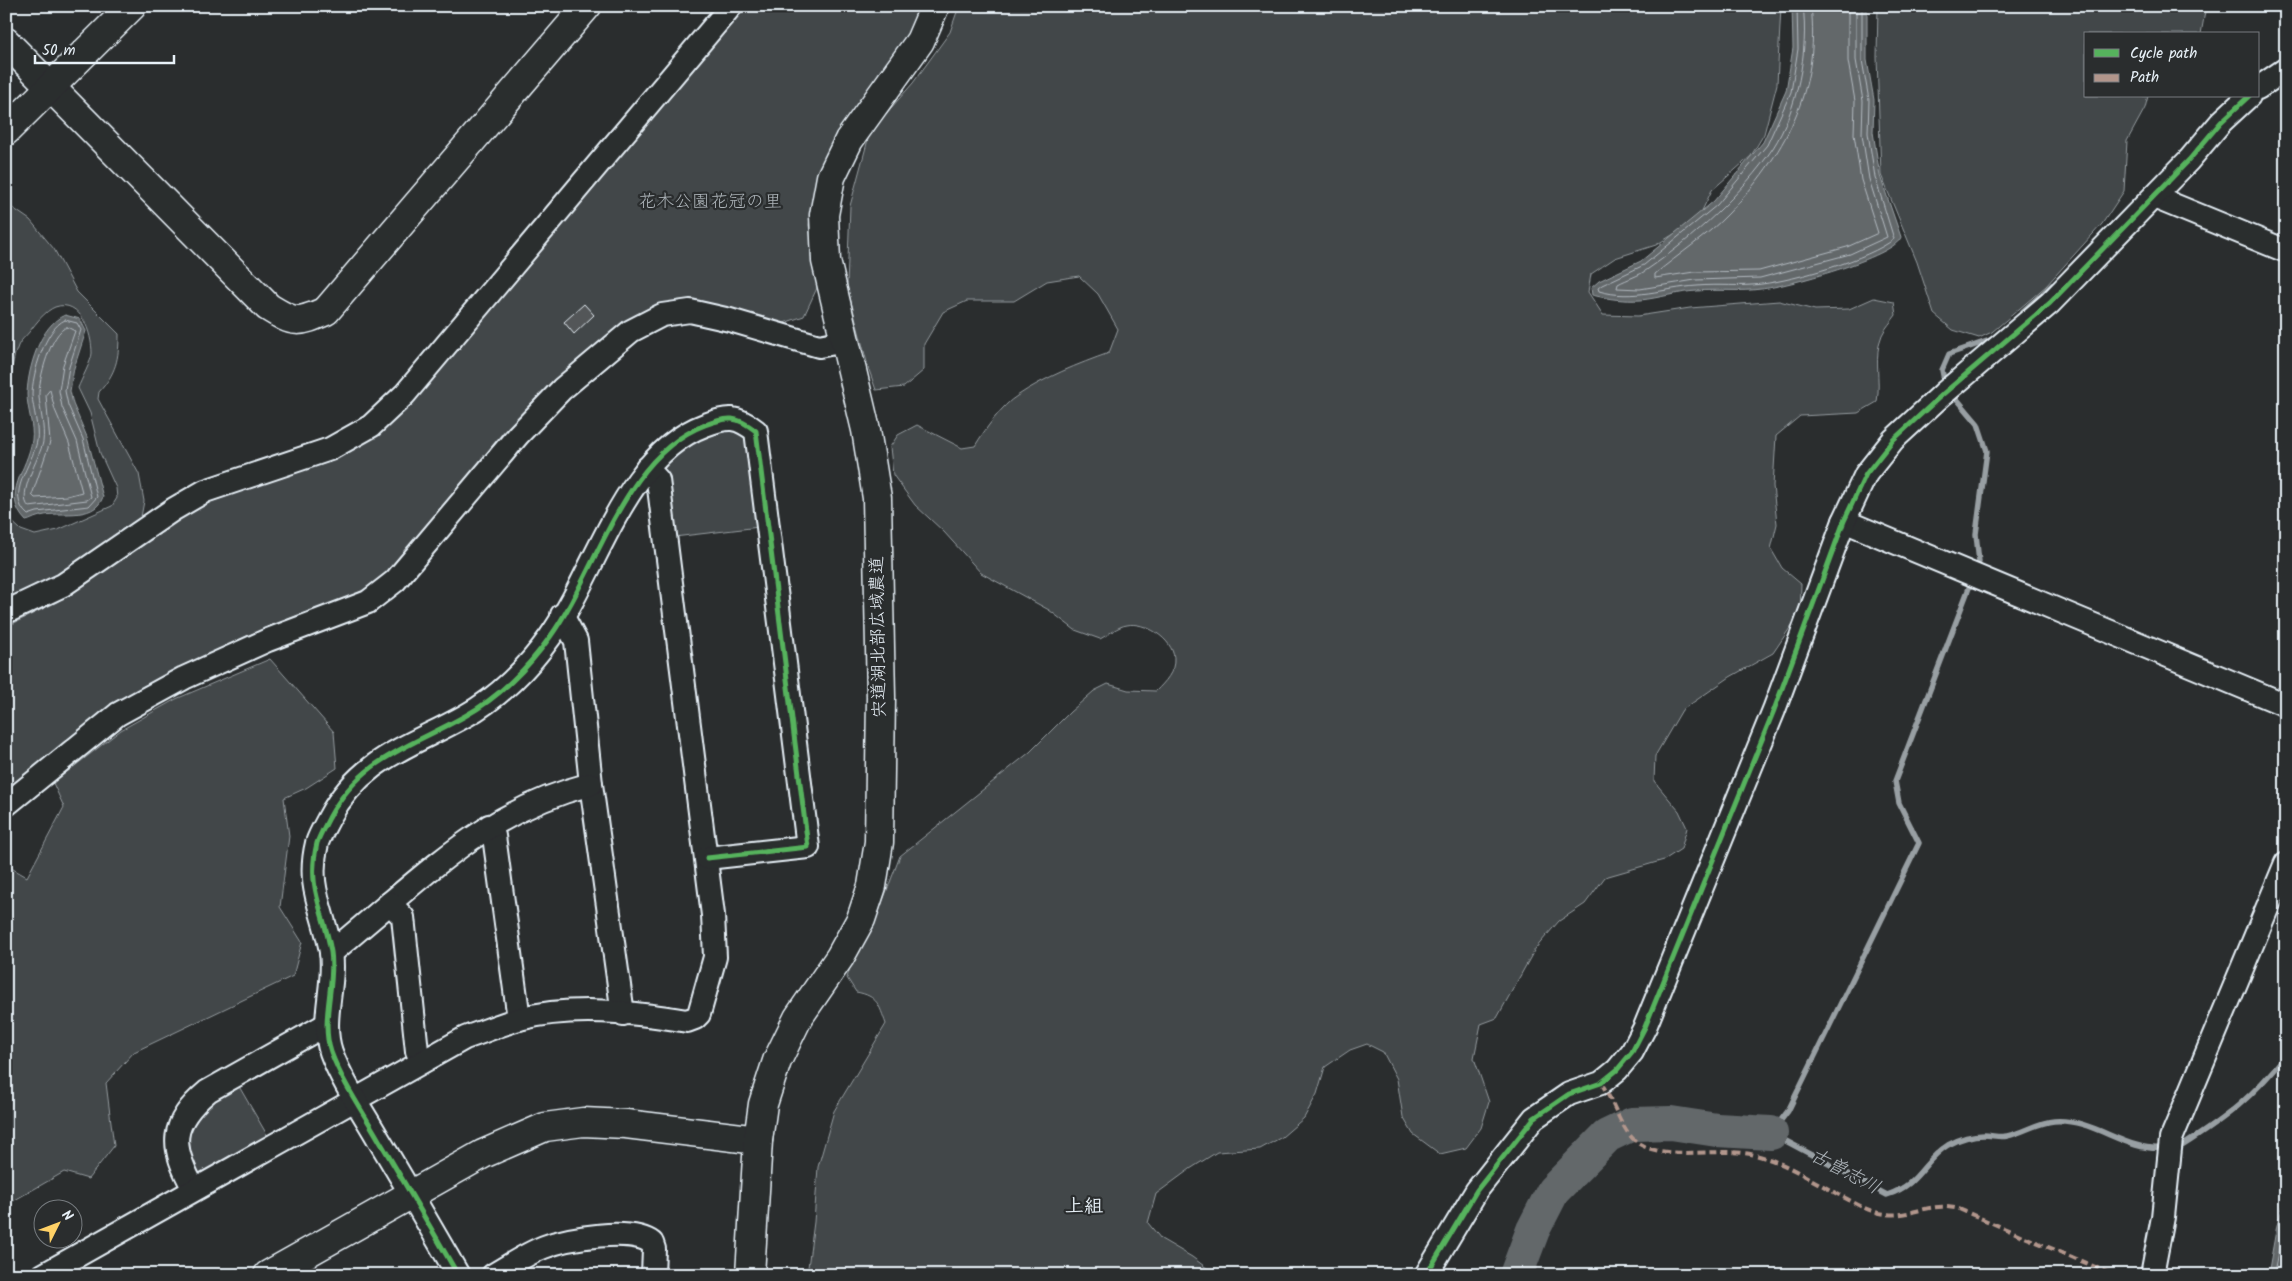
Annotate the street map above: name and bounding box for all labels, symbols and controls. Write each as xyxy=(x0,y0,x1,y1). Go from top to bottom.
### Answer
scale bar xyxy=(35,32,174,64)
legend xyxy=(2084,32,2260,98)
text: 50 m xyxy=(42,39,76,63)
text: Cycle path xyxy=(2130,42,2197,66)
text: Path xyxy=(2130,66,2159,90)
park label: 花木公園花冠の里 xyxy=(638,188,782,217)
street label: 宍道湖北部広域農道 xyxy=(863,556,895,718)
water label: 古曽志川 xyxy=(1804,1141,1886,1203)
district label: 上組 xyxy=(1065,1192,1103,1222)
north arrow xyxy=(32,1198,82,1248)
text: N xyxy=(56,1205,78,1227)

